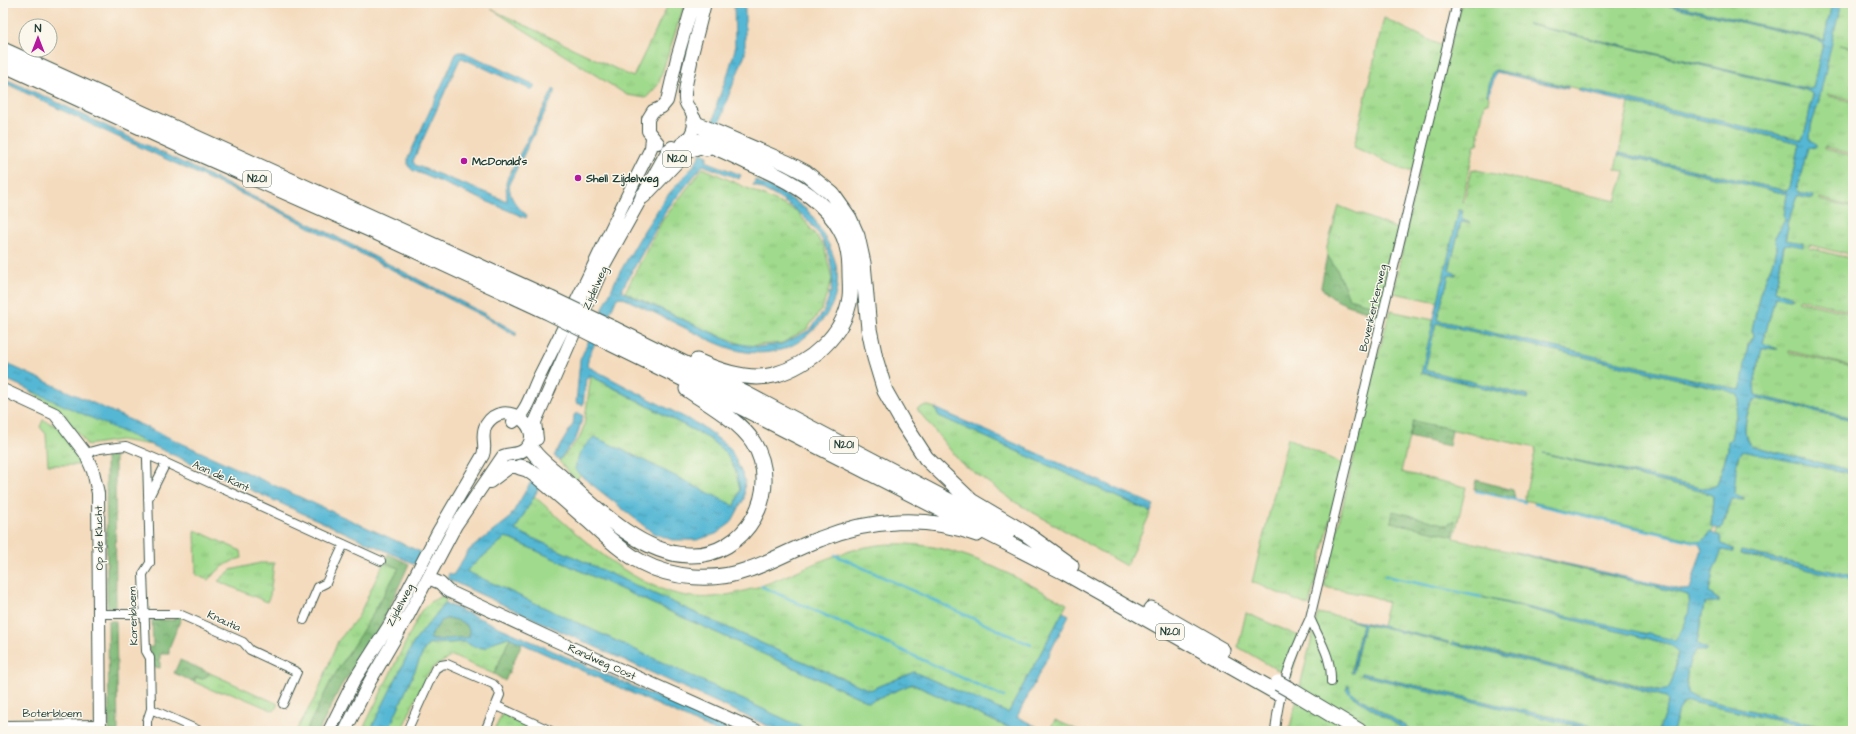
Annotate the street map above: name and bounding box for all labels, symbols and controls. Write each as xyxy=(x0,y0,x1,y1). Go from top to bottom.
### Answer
north arrow xyxy=(18,18,58,58)
text: N xyxy=(35,21,42,36)
road number: N201 xyxy=(663,151,691,167)
place label: McDonald's xyxy=(472,154,528,169)
marker: McDonald's xyxy=(459,156,469,166)
road number: N201 xyxy=(243,171,271,187)
place label: Shell Zijdelweg xyxy=(585,171,659,188)
marker: Shell Zijdelweg xyxy=(573,173,583,183)
street label: Bovenkerkerweg xyxy=(1356,263,1391,353)
street label: Zijdelweg xyxy=(579,264,612,313)
road number: N201 xyxy=(830,437,858,453)
street label: Aan de Kant xyxy=(190,457,252,495)
street label: Op de Klucht xyxy=(91,505,107,570)
street label: Zijdelweg xyxy=(383,581,418,629)
street label: Korenbloem xyxy=(124,586,142,646)
street label: Knautia xyxy=(205,607,243,635)
road number: N201 xyxy=(1156,624,1184,640)
street label: Randweg Oost xyxy=(565,640,639,685)
street label: Boterbloem xyxy=(22,706,82,721)

